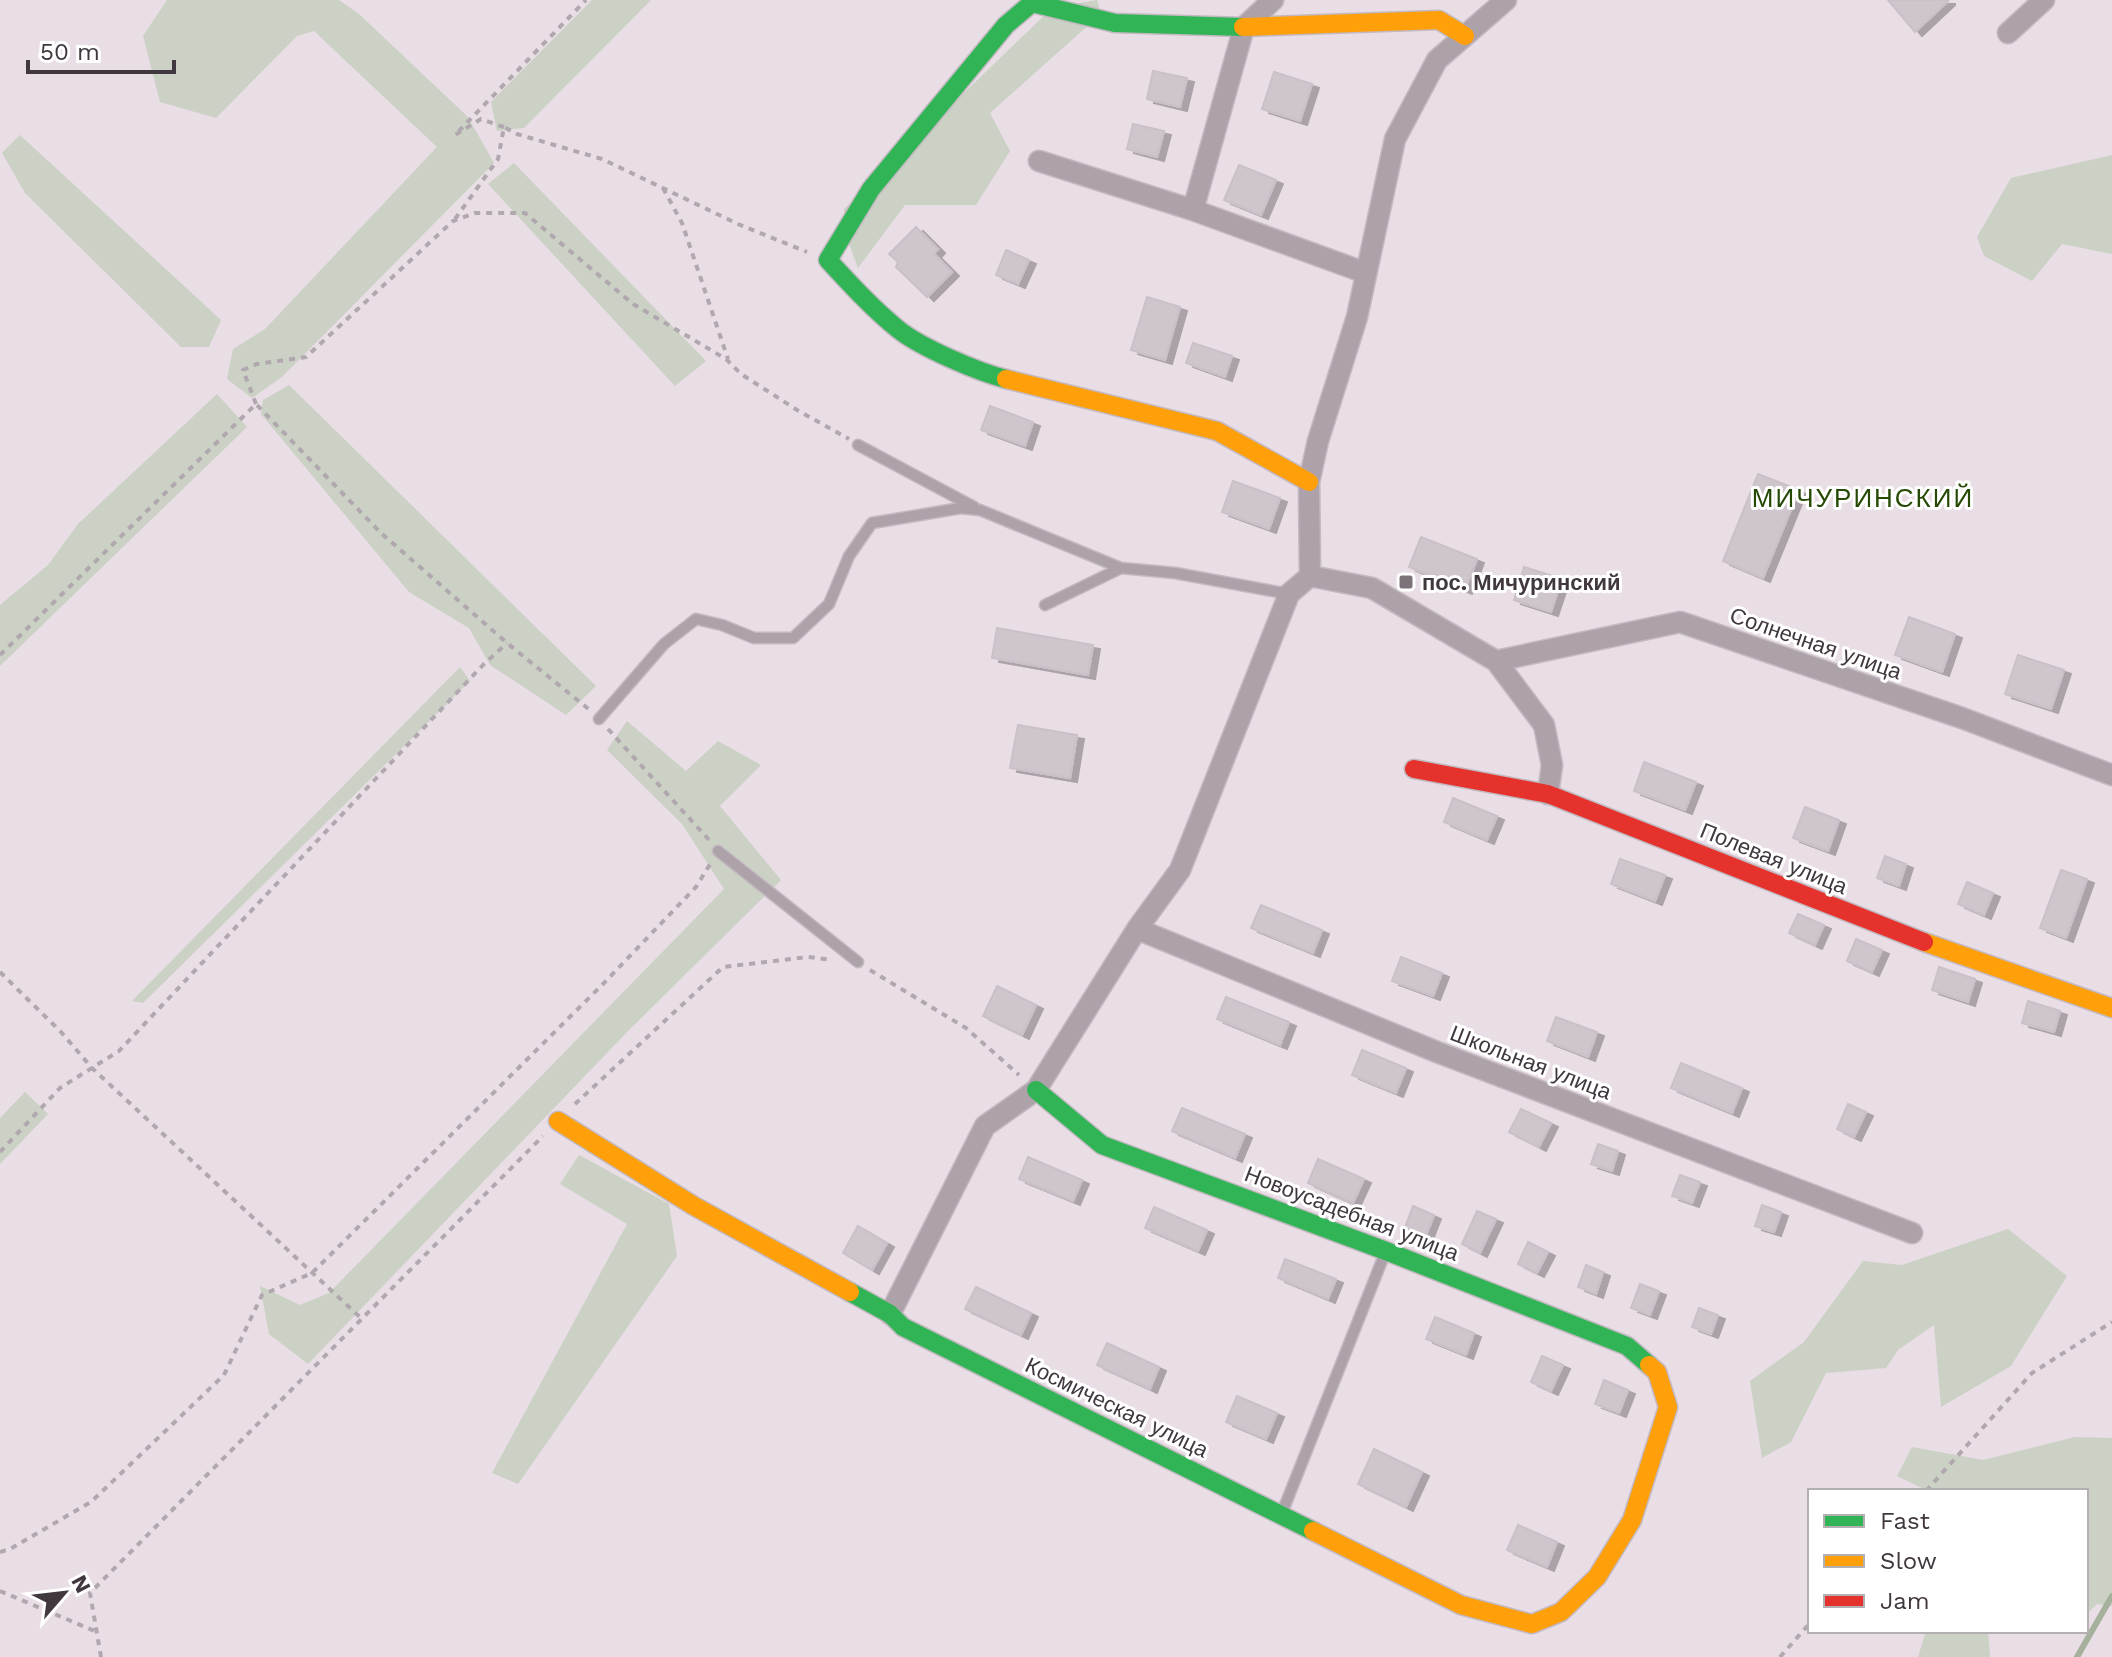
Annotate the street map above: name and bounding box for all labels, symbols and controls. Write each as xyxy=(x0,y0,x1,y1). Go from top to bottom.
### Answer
scale bar xyxy=(28,24,174,74)
text: 50 m xyxy=(40,38,100,66)
district label: МИЧУРИНСКИЙ xyxy=(1752,483,1974,513)
place label: пос. Мичуринский xyxy=(1422,570,1620,595)
marker: пос. Мичуринский xyxy=(1397,573,1415,591)
street label: Солнечная улица xyxy=(1727,602,1906,685)
street label: Полевая улица xyxy=(1697,818,1852,900)
street label: Школьная улица xyxy=(1447,1020,1616,1105)
street label: Новоусадебная улица xyxy=(1241,1161,1463,1266)
street label: Космическая улица xyxy=(1021,1352,1213,1463)
legend xyxy=(1808,1489,2088,1633)
text: Fast xyxy=(1880,1507,1930,1535)
text: Slow xyxy=(1880,1547,1937,1575)
north arrow xyxy=(24,1553,104,1633)
text: N xyxy=(66,1571,96,1597)
text: Jam xyxy=(1880,1587,1930,1615)

